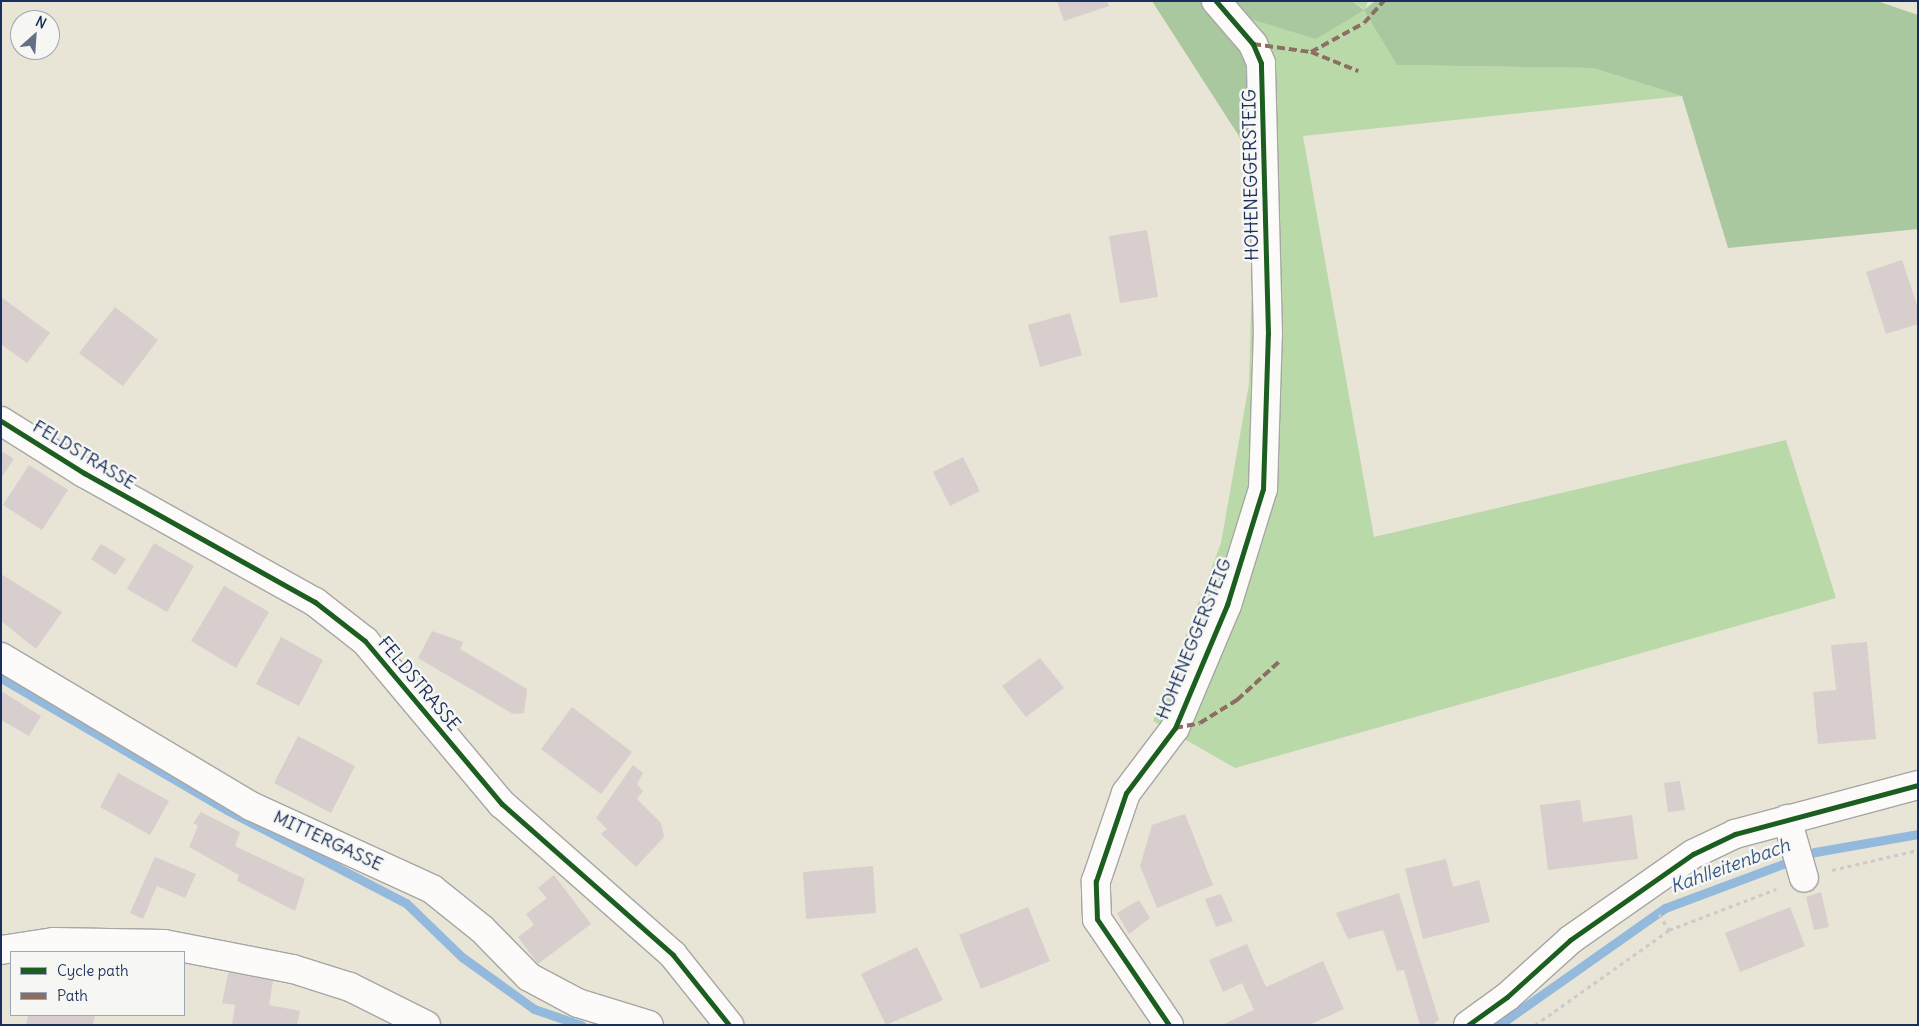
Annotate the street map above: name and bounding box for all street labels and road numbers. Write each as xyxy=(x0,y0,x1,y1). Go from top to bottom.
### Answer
street label: HOHENEGGERSTEIG xyxy=(1239,89,1263,261)
street label: FELDSTRASSE xyxy=(29,416,139,494)
street label: HOHENEGGERSTEIG xyxy=(1152,555,1236,723)
street label: FELDSTRASSE xyxy=(373,632,465,736)
street label: MITTERGASSE xyxy=(270,806,386,876)

